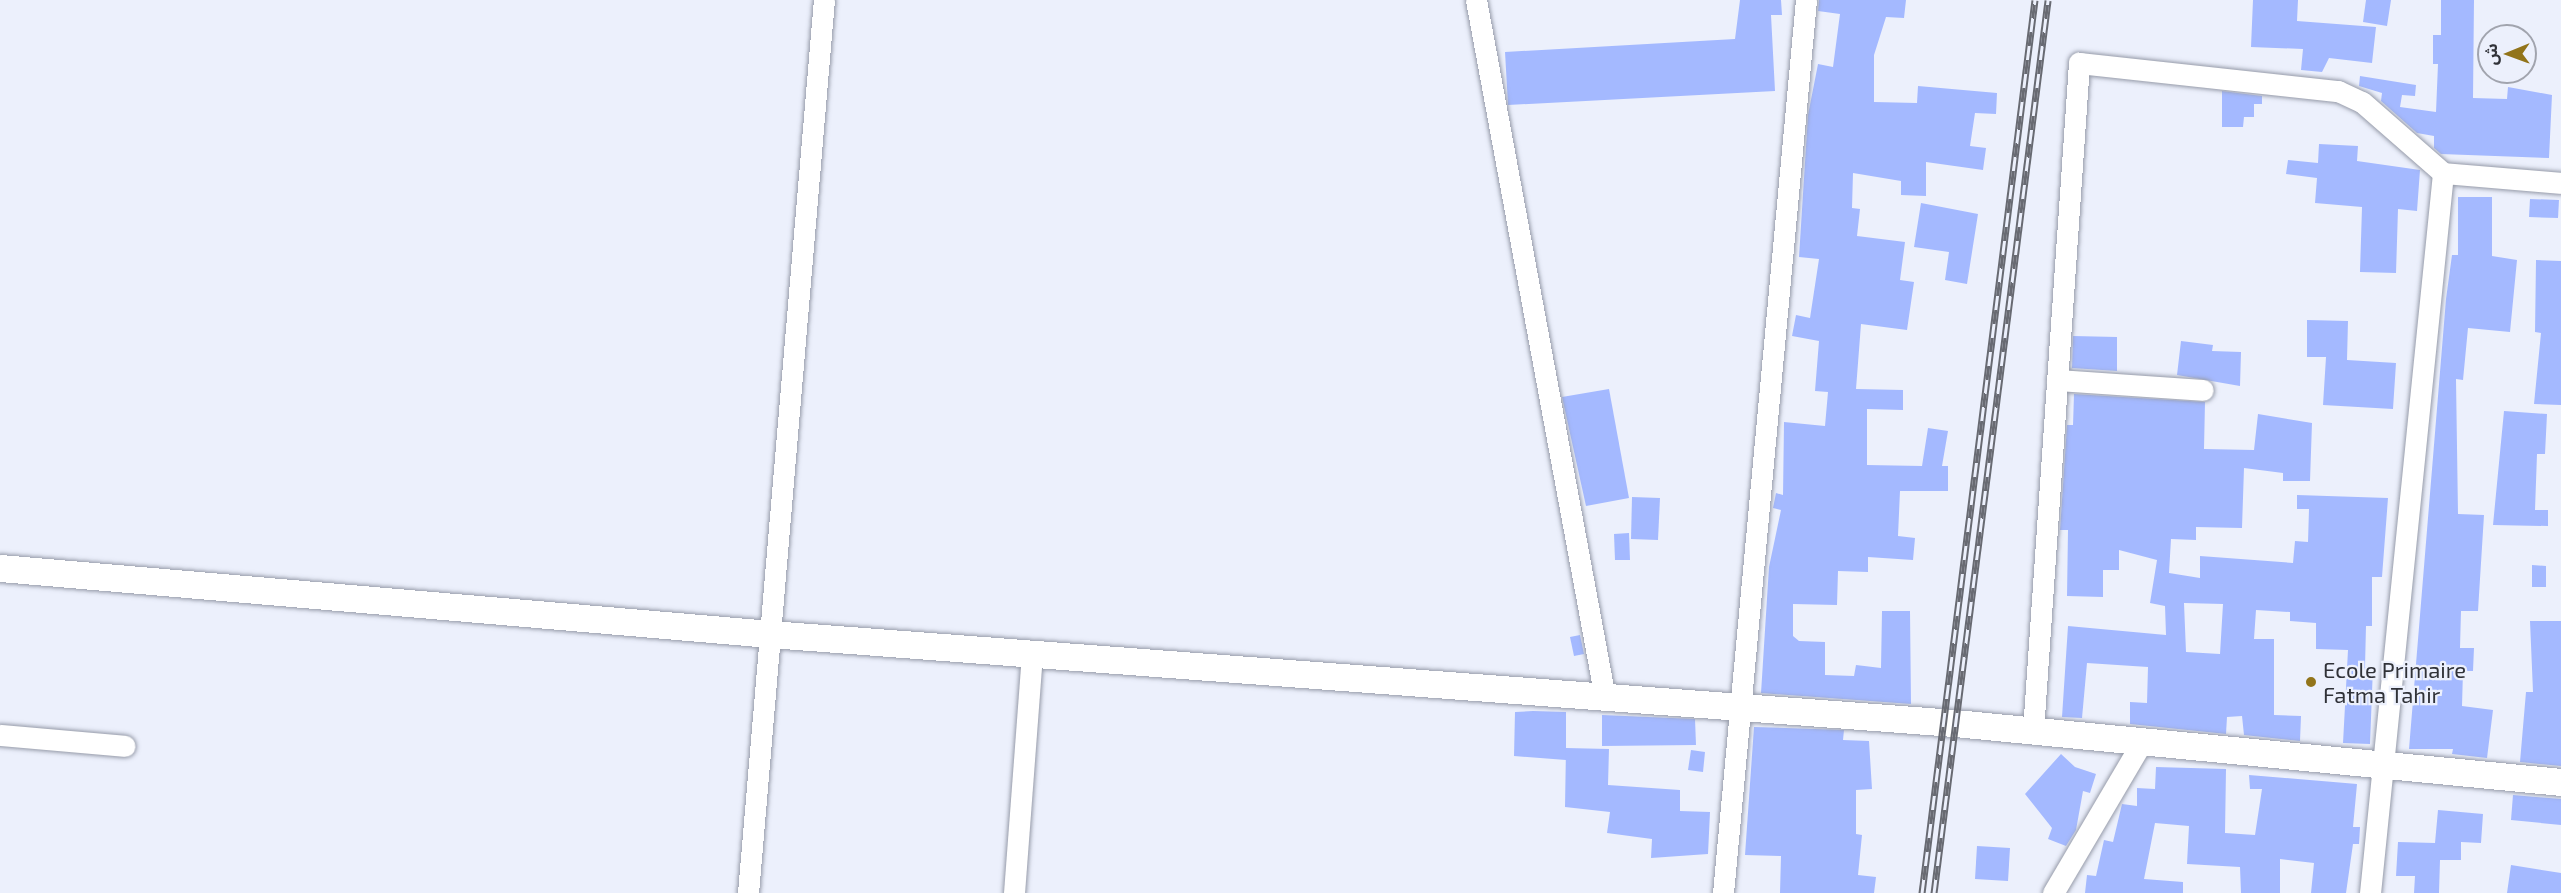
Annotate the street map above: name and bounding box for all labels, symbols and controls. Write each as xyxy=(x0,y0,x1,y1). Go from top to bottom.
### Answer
north arrow xyxy=(2477,24,2537,84)
text: ش xyxy=(2481,43,2500,65)
place label: Ecole Primaire Fatma Tahir xyxy=(2323,656,2466,708)
marker: Ecole Primaire Fatma Tahir xyxy=(2304,675,2318,689)

